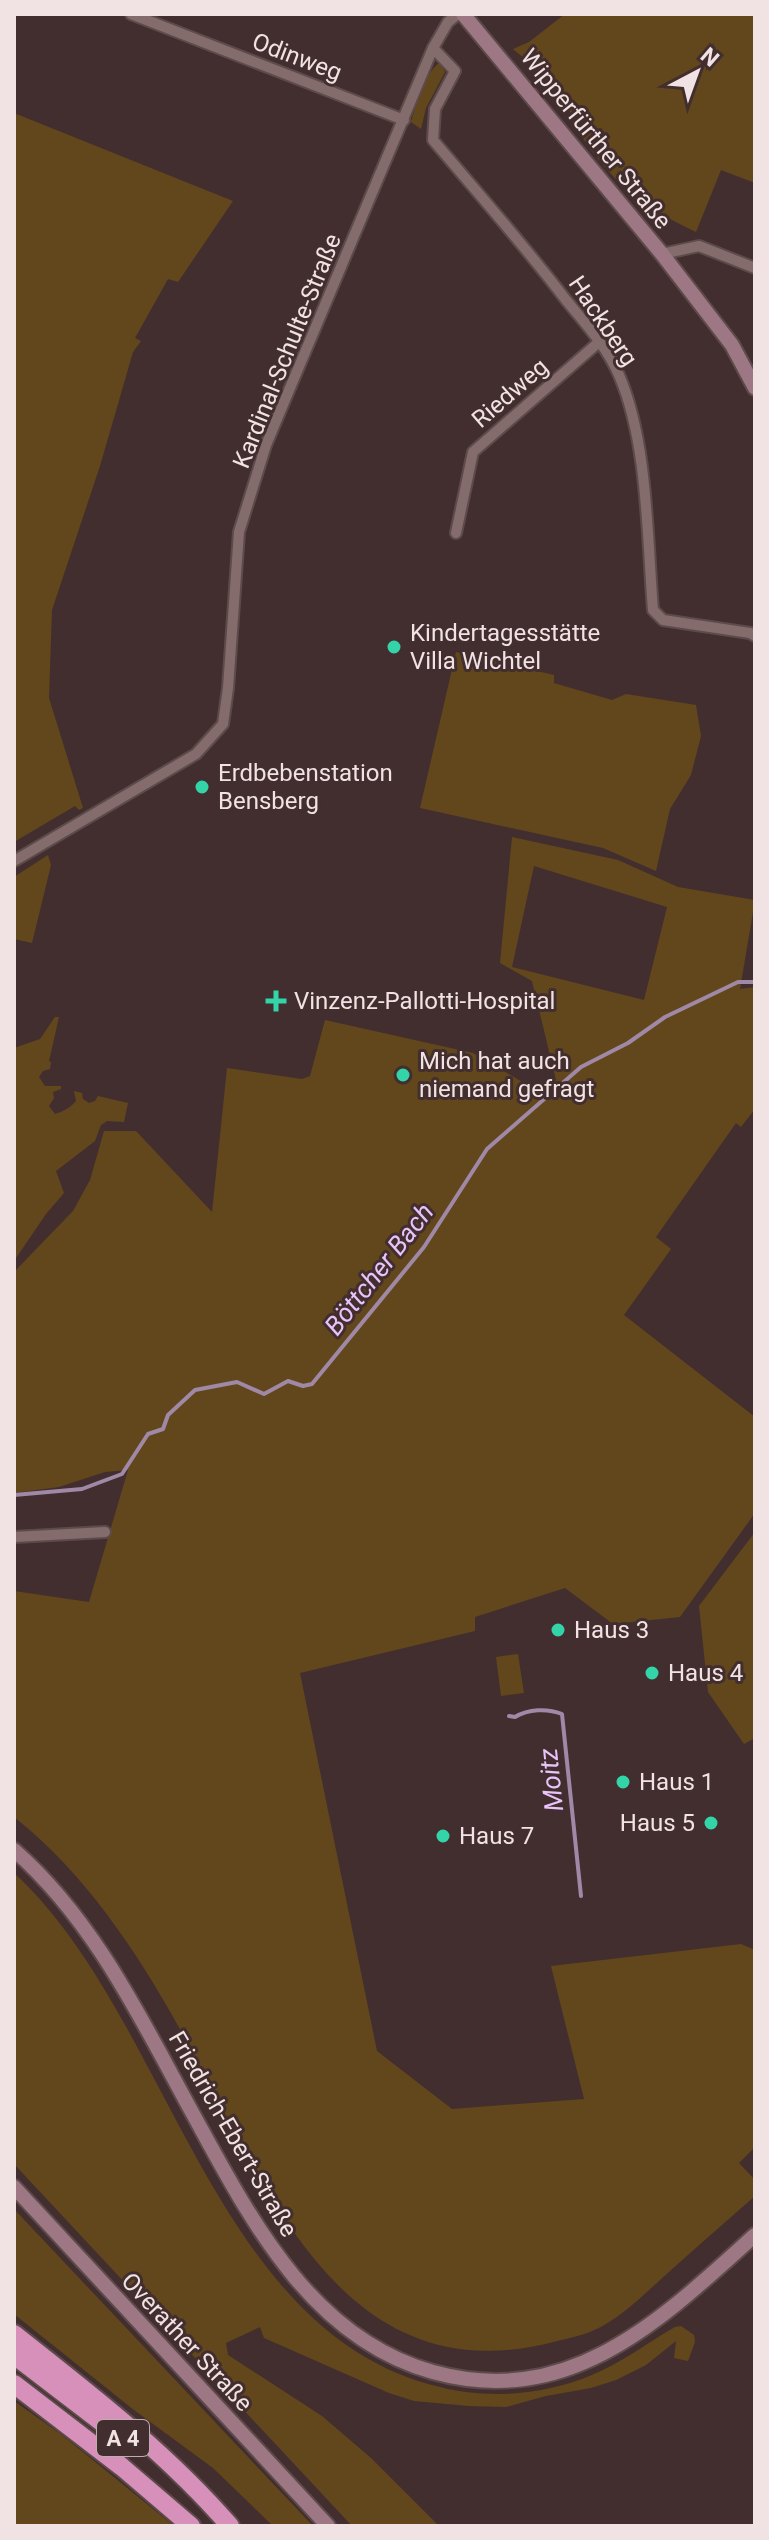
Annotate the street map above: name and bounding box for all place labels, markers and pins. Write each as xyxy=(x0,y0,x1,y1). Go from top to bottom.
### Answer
place label: Kindertagesstätte Villa Wichtel xyxy=(410,619,600,675)
marker: Kindertagesstätte Villa Wichtel xyxy=(385,638,403,656)
place label: Erdbebenstation Bensberg xyxy=(218,759,393,815)
marker: Erdbebenstation Bensberg xyxy=(193,778,211,796)
place label: Vinzenz-Pallotti-Hospital xyxy=(294,987,555,1015)
marker: Vinzenz-Pallotti-Hospital xyxy=(265,990,287,1012)
place label: Mich hat auch niemand gefragt xyxy=(419,1047,594,1103)
marker: Mich hat auch niemand gefragt xyxy=(394,1066,412,1084)
place label: Haus 3 xyxy=(574,1616,649,1644)
marker: Haus 3 xyxy=(549,1621,567,1639)
place label: Haus 4 xyxy=(668,1659,743,1687)
marker: Haus 4 xyxy=(643,1664,661,1682)
place label: Haus 1 xyxy=(639,1768,714,1796)
marker: Haus 1 xyxy=(614,1773,632,1791)
place label: Haus 5 xyxy=(620,1809,695,1837)
marker: Haus 5 xyxy=(702,1814,720,1832)
place label: Haus 7 xyxy=(459,1822,534,1850)
marker: Haus 7 xyxy=(434,1827,452,1845)

